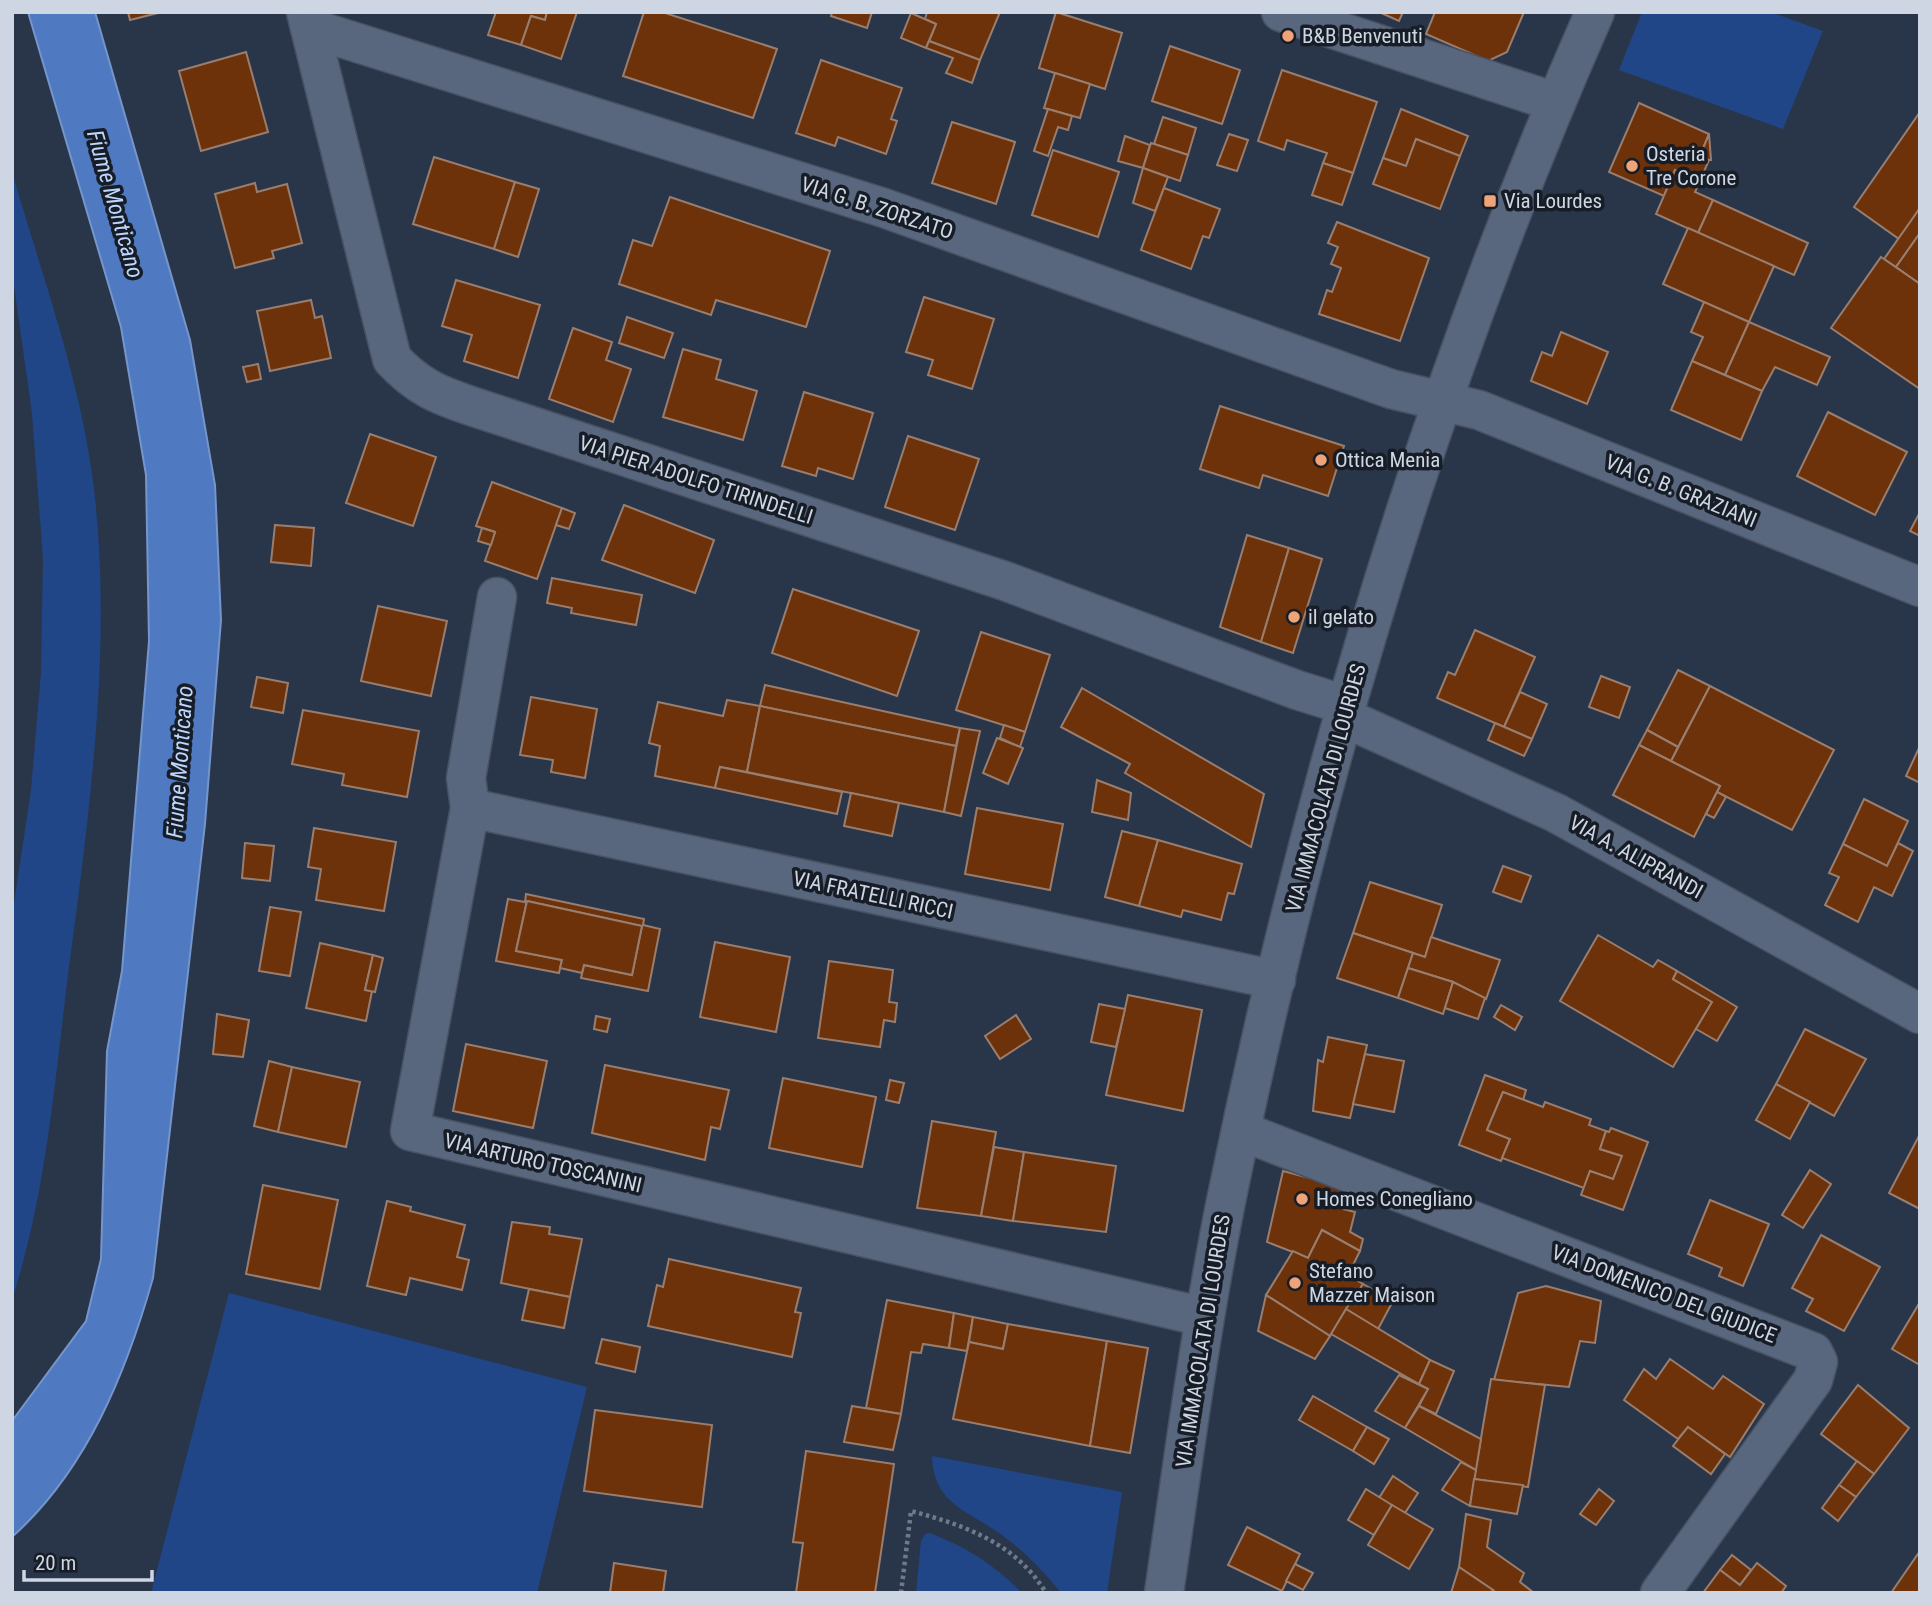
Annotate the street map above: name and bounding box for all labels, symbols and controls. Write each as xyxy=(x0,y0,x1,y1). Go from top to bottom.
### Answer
place label: B&B Benvenuti xyxy=(1302,24,1423,48)
marker: B&B Benvenuti xyxy=(1280,28,1296,44)
water label: Fiume Monticano xyxy=(81,127,149,281)
place label: Osteria Tre Corone xyxy=(1646,142,1736,190)
marker: Osteria Tre Corone xyxy=(1624,158,1640,174)
street label: VIA G. B. ZORZATO xyxy=(798,172,956,244)
place label: Via Lourdes xyxy=(1504,189,1602,213)
marker: Via Lourdes xyxy=(1482,193,1498,209)
street label: VIA PIER ADOLFO TIRINDELLI xyxy=(576,431,816,529)
place label: Ottica Menia xyxy=(1335,448,1440,472)
street label: VIA G. B. GRAZIANI xyxy=(1602,450,1760,532)
marker: Ottica Menia xyxy=(1313,452,1329,468)
place label: il gelato xyxy=(1308,605,1374,629)
marker: il gelato xyxy=(1286,609,1302,625)
street label: VIA IMMACOLATA DI LOURDES xyxy=(1281,661,1371,915)
water label: Fiume Monticano xyxy=(161,685,199,839)
street label: VIA A. ALIPRANDI xyxy=(1565,810,1707,904)
street label: VIA FRATELLI RICCI xyxy=(791,866,955,924)
street label: VIA ARTURO TOSCANINI xyxy=(442,1129,644,1197)
place label: Homes Conegliano xyxy=(1316,1187,1473,1211)
marker: Homes Conegliano xyxy=(1294,1191,1310,1207)
street label: VIA IMMACOLATA DI LOURDES xyxy=(1171,1213,1235,1469)
street label: VIA DOMENICO DEL GIUDICE xyxy=(1548,1240,1780,1348)
place label: Stefano Mazzer Maison xyxy=(1309,1259,1435,1307)
marker: Stefano Mazzer Maison xyxy=(1287,1275,1303,1291)
scale bar xyxy=(24,1538,152,1582)
text: 20 m xyxy=(35,1551,76,1575)

